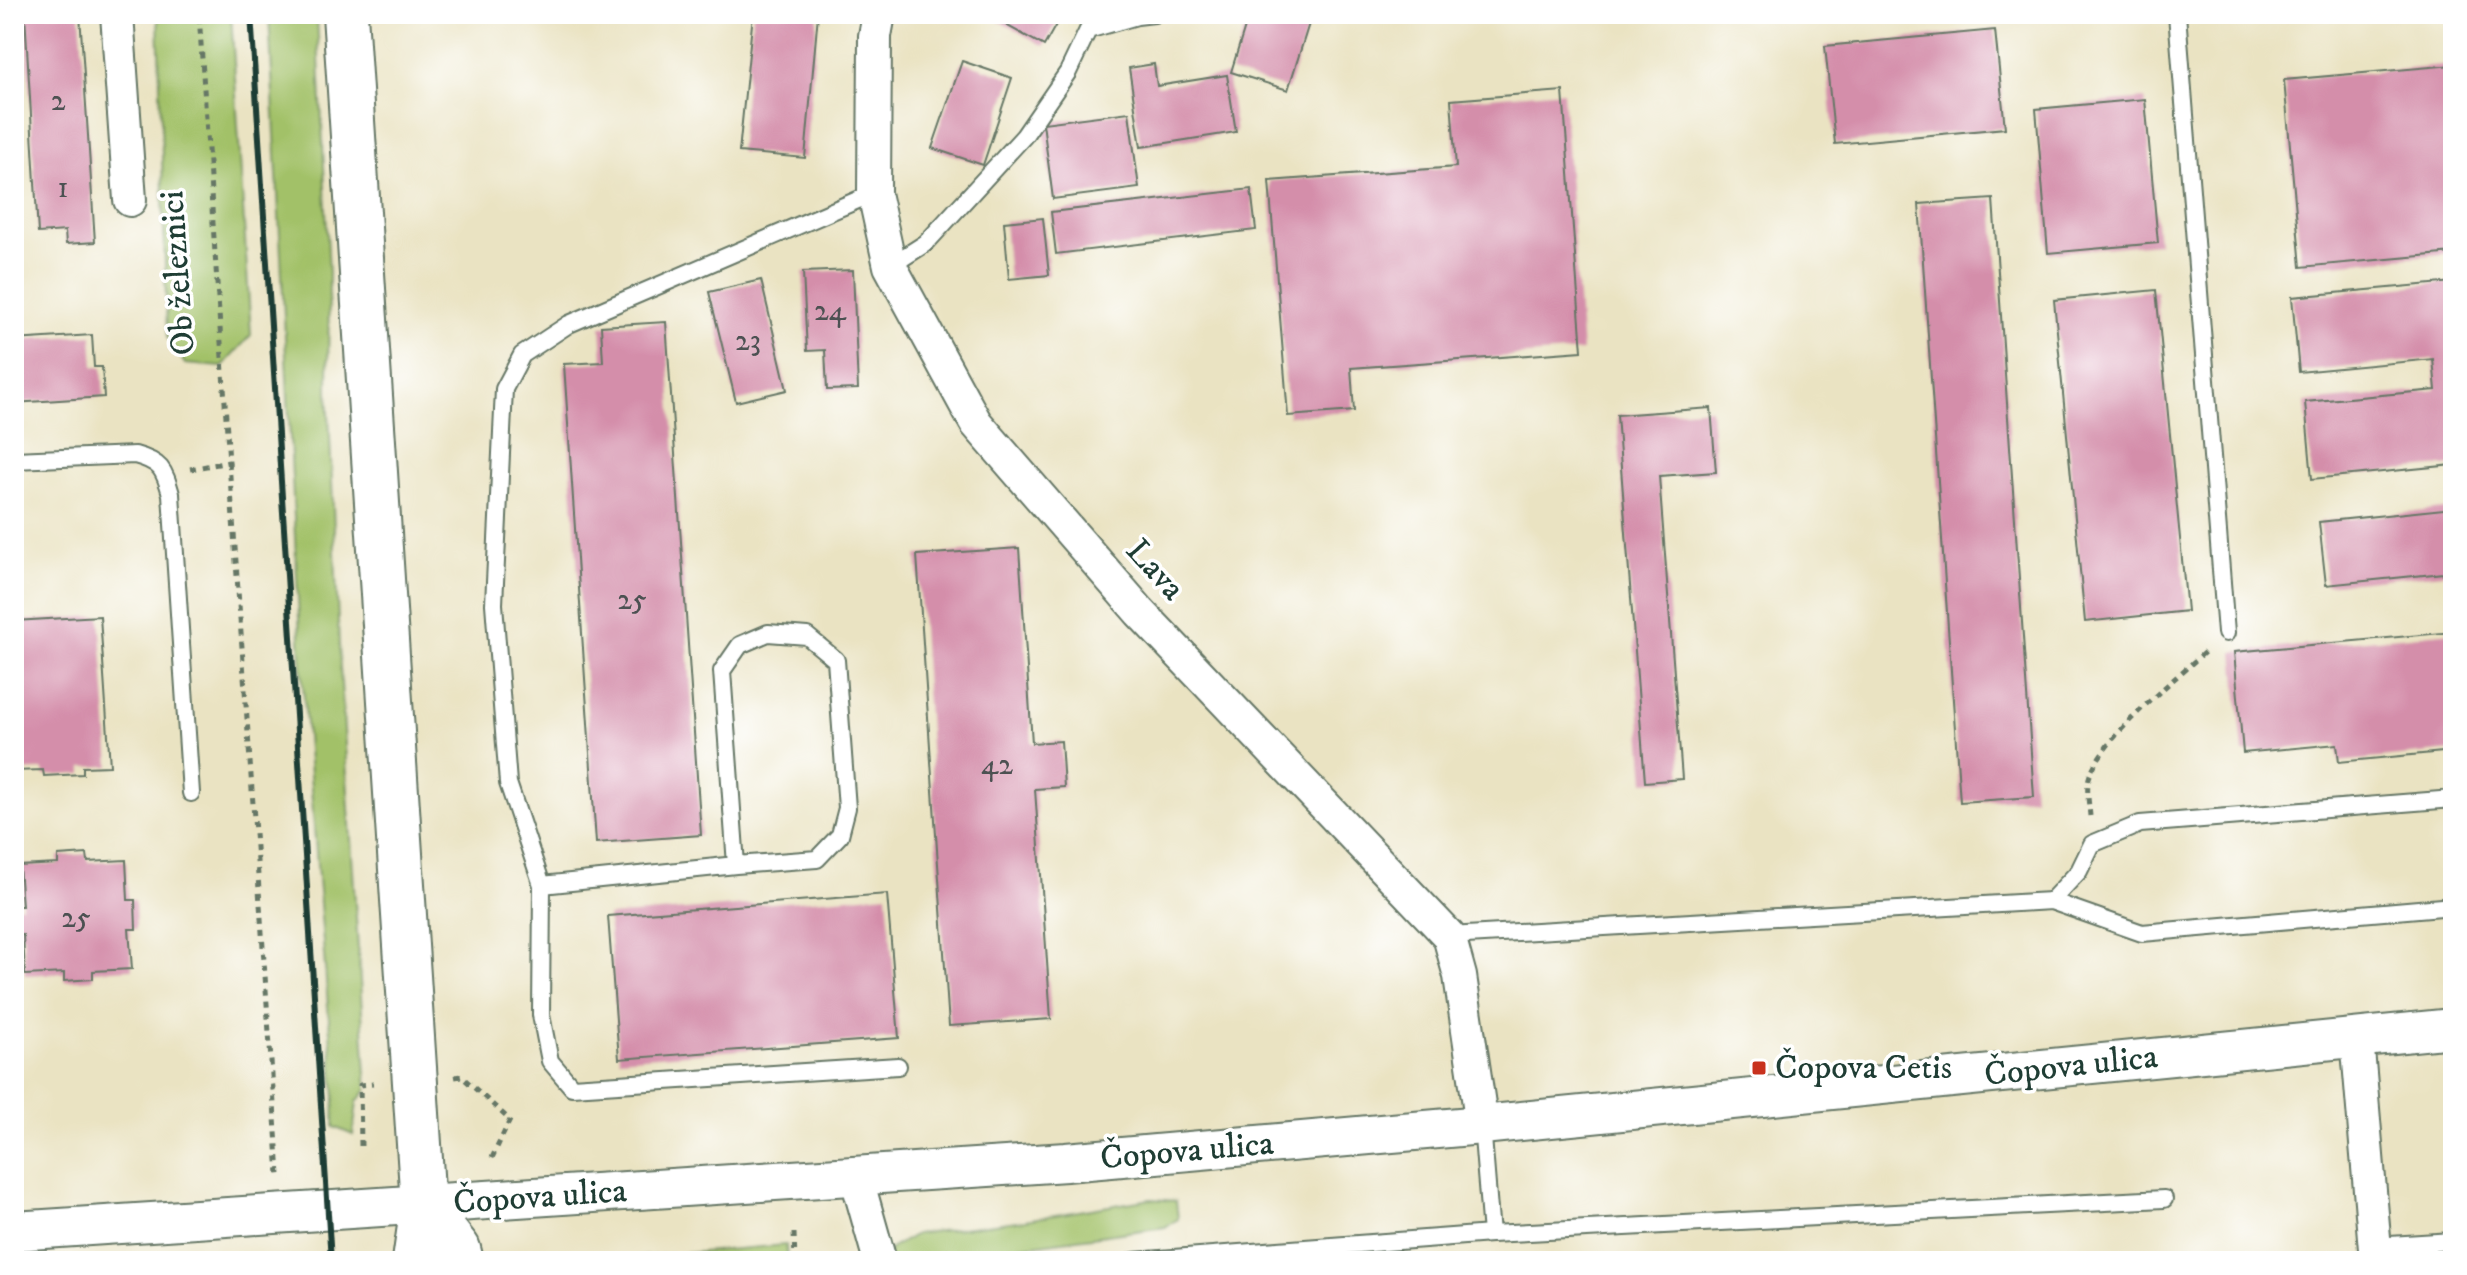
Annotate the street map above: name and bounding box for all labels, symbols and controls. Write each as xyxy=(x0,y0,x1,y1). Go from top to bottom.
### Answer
house number: 2 xyxy=(51,83,66,120)
house number: 1 xyxy=(57,170,69,207)
street label: Ob železnici xyxy=(151,189,205,357)
house number: 24 xyxy=(814,293,847,330)
house number: 23 xyxy=(735,323,761,360)
street label: Lava xyxy=(1117,531,1194,610)
house number: 25 xyxy=(617,582,647,619)
house number: 42 xyxy=(981,747,1013,784)
house number: 25 xyxy=(61,900,91,937)
street label: Čopova ulica xyxy=(1982,1036,2160,1096)
place label: Čopova Cetis xyxy=(1775,1047,1952,1089)
marker: Čopova Cetis xyxy=(1750,1059,1768,1077)
street label: Čopova ulica xyxy=(1099,1122,1276,1179)
street label: Čopova ulica xyxy=(452,1170,629,1224)

